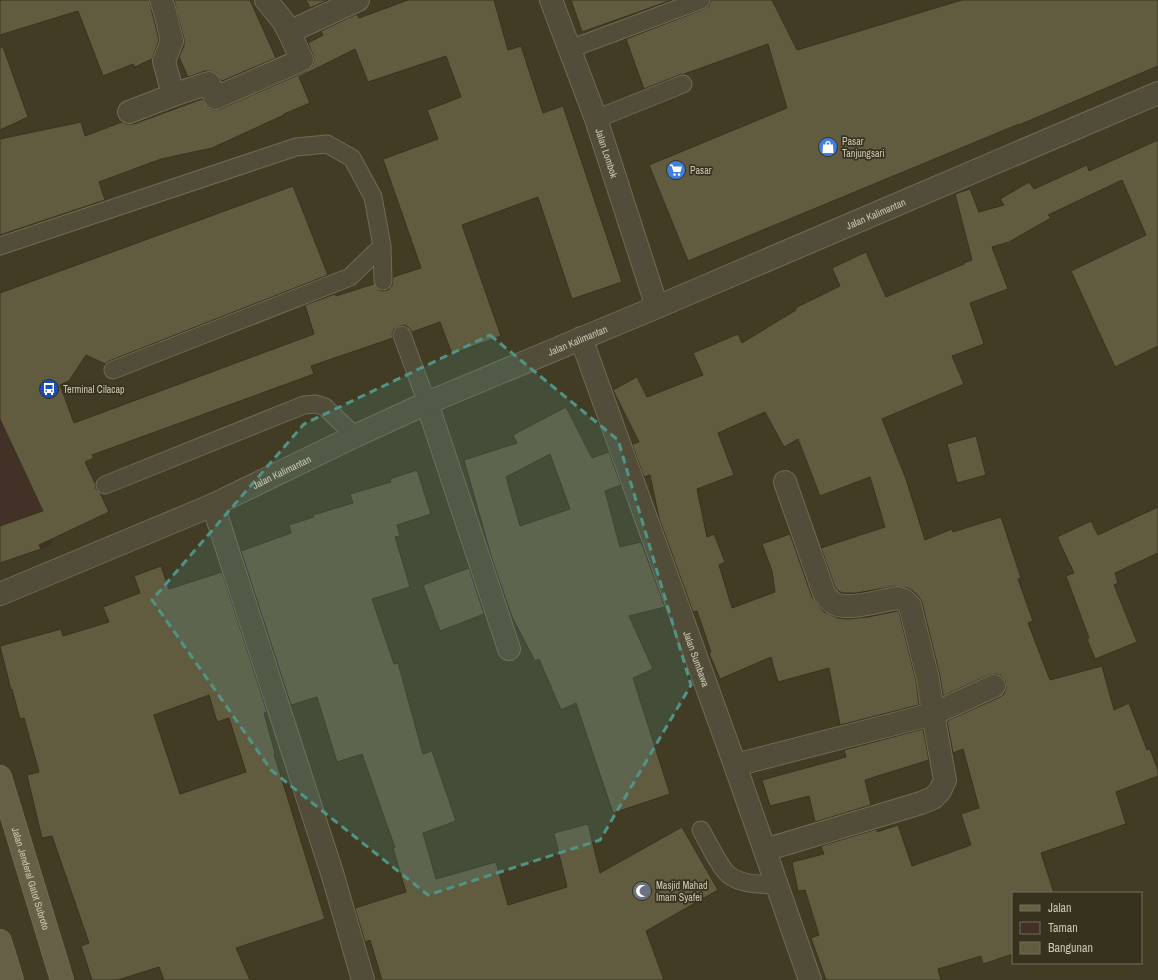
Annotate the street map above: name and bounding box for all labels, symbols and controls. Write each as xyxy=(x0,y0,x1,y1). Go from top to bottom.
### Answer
street label: Jalan Lombok xyxy=(593,127,621,180)
place label: Pasar Tanjungsari xyxy=(842,135,885,160)
shop icon: Pasar Tanjungsari xyxy=(817,136,839,158)
supermarket icon: Pasar xyxy=(665,159,687,181)
place label: Pasar xyxy=(690,164,712,177)
street label: Jalan Kalimantan xyxy=(844,195,907,232)
street label: Jalan Kalimantan xyxy=(546,322,609,358)
bus stop icon: Terminal Cilacap xyxy=(38,378,60,400)
place label: Terminal Cilacap xyxy=(63,383,125,396)
street label: Jalan Kalimantan xyxy=(250,452,313,491)
street label: Jalan Sumbawa xyxy=(681,629,713,689)
street label: Jalan Jenderal Gatot Subroto xyxy=(9,825,53,932)
place label: Masjid Mahad Imam Syafei xyxy=(656,879,708,904)
mosque icon: Masjid Mahad Imam Syafei xyxy=(631,880,653,902)
legend xyxy=(1012,892,1142,964)
text: Jalan xyxy=(1048,900,1072,916)
text: Taman xyxy=(1048,920,1078,936)
text: Bangunan xyxy=(1048,940,1093,956)

